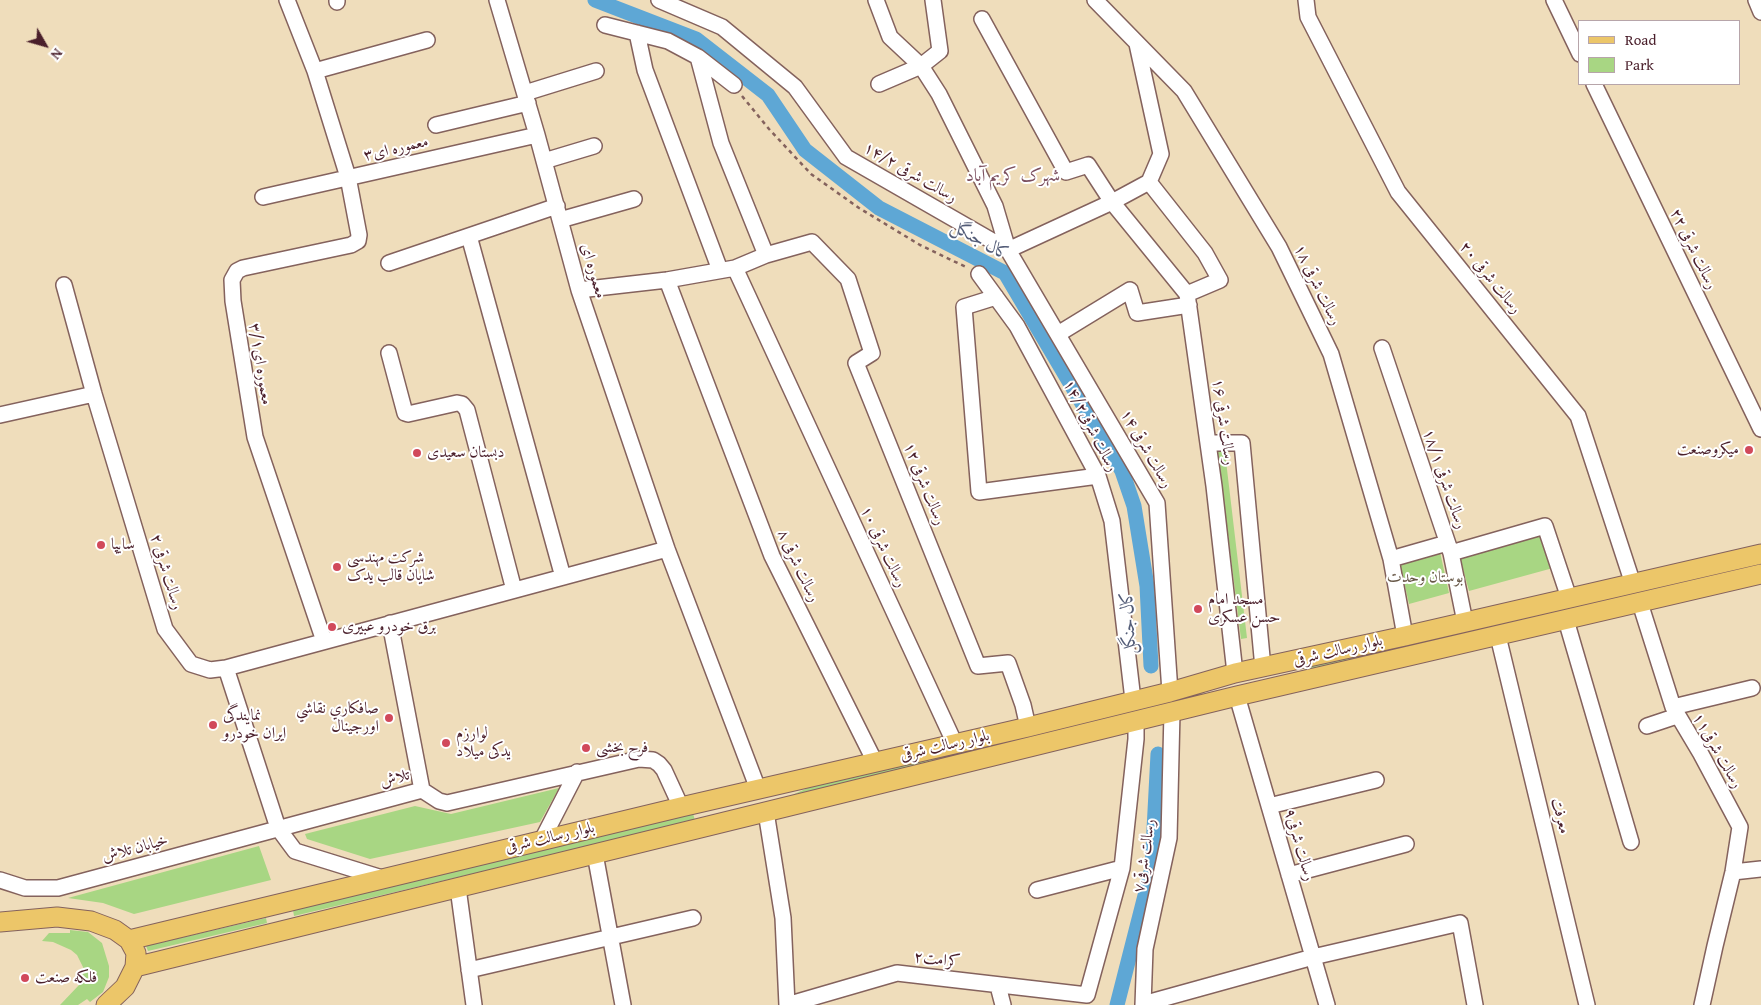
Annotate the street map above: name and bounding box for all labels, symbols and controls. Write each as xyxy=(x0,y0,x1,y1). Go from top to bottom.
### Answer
north arrow xyxy=(20,20,70,70)
legend xyxy=(1578,20,1741,85)
text: Road xyxy=(1625,29,1656,50)
text: N xyxy=(46,44,68,64)
text: Park xyxy=(1625,54,1654,75)
street label: معموره ای۳ xyxy=(362,132,430,166)
street label: رسالت شرقی ۱۴/۲ xyxy=(860,139,960,207)
district label: شهرک کریم آباد xyxy=(966,165,1060,187)
street label: رسالت شرقی ۲۲ xyxy=(1665,205,1721,293)
water label: کال جنگل xyxy=(946,216,1014,266)
street label: رسالت شرقی ۲۰ xyxy=(1455,238,1525,318)
street label: معموره ای xyxy=(576,241,610,301)
street label: رسالت شرقی ۱۸ xyxy=(1289,241,1345,329)
street label: معموره ای۳/۱ xyxy=(244,322,276,406)
street label: رسالت شرقی۱۴/۲ xyxy=(1059,377,1121,475)
street label: رسالت شرقی ۱۶ xyxy=(1207,377,1239,467)
street label: رسالت شرقی ۱۴ xyxy=(1116,406,1176,492)
street label: رسالت شرقی ۱۸/۱ xyxy=(1418,426,1470,532)
street label: رسالت شرقی ۱۲ xyxy=(899,440,949,528)
place label: میکروصنعت xyxy=(1677,440,1739,460)
place label: دبستان سعیدی xyxy=(427,443,504,463)
marker: میکروصنعت xyxy=(1743,444,1755,456)
marker: دبستان سعیدی xyxy=(411,447,423,459)
street label: رسالت شرقی ۱۰ xyxy=(856,503,910,591)
street label: رسالت شرقی ۸ xyxy=(773,526,823,606)
street label: رسالت شرقی ۲ xyxy=(145,532,187,612)
place label: سایپا xyxy=(111,535,135,555)
marker: سایپا xyxy=(95,539,107,551)
place label: شرکت مهندسی شایان قالب یدک xyxy=(347,548,434,586)
marker: شرکت مهندسی شایان قالب یدک xyxy=(331,561,343,573)
park label: بوستان وحدت xyxy=(1387,568,1463,588)
water label: کال جنگل xyxy=(1117,589,1141,655)
place label: مسجد امام حسن عسکری xyxy=(1208,590,1280,628)
marker: مسجد امام حسن عسکری xyxy=(1192,603,1204,615)
place label: برق خودرو عبیری xyxy=(342,617,436,637)
marker: برق خودرو عبیری xyxy=(326,621,338,633)
street label: بلوار رسالت شرقی xyxy=(1292,631,1384,671)
place label: صافكاري نقاشي اورجينال xyxy=(296,699,379,737)
place label: نمایندگی ایران خودرو xyxy=(223,706,286,744)
street label: رسالت شرقی۱۱ xyxy=(1688,710,1746,792)
marker: صافكاري نقاشي اورجينال xyxy=(383,712,395,724)
marker: نمایندگی ایران خودرو xyxy=(207,719,219,731)
place label: لوارزم یدکی میلاد xyxy=(456,724,511,762)
street label: بلوار رسالت شرقی xyxy=(899,726,991,766)
marker: لوارزم یدکی میلاد xyxy=(440,737,452,749)
place label: فرح بخشی xyxy=(596,738,648,758)
marker: فرح بخشی xyxy=(580,742,592,754)
street label: تلاش xyxy=(378,766,412,792)
street label: معرفت xyxy=(1546,796,1574,836)
street label: رسالت شرقی۹ xyxy=(1279,806,1319,884)
street label: بلوار رسالت شرقی xyxy=(504,818,596,858)
street label: رسالت شرقی۷ xyxy=(1130,818,1160,894)
street label: خیابان تلاش xyxy=(100,831,170,867)
street label: کرامت۲ xyxy=(913,948,961,972)
place label: فلکه صنعت xyxy=(35,968,97,988)
marker: فلکه صنعت xyxy=(19,972,31,984)

